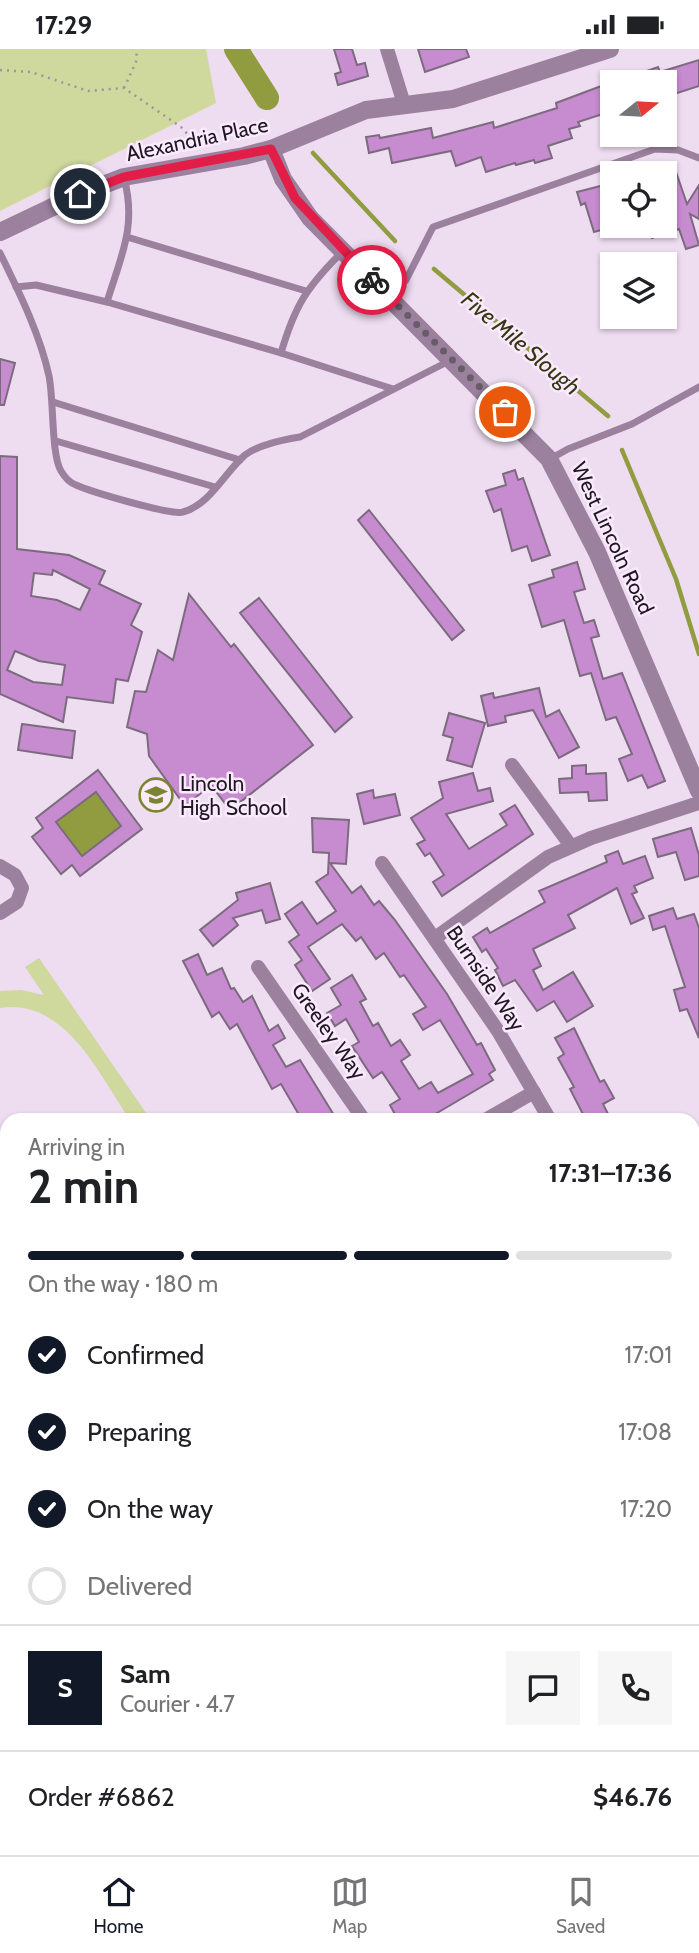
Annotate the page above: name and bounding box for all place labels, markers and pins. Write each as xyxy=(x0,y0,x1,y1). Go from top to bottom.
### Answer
pin xyxy=(50,164,110,224)
pin xyxy=(475,382,535,442)
place label: Lincoln High School xyxy=(180,771,287,820)
school or university icon: Lincoln High School xyxy=(137,776,175,814)

